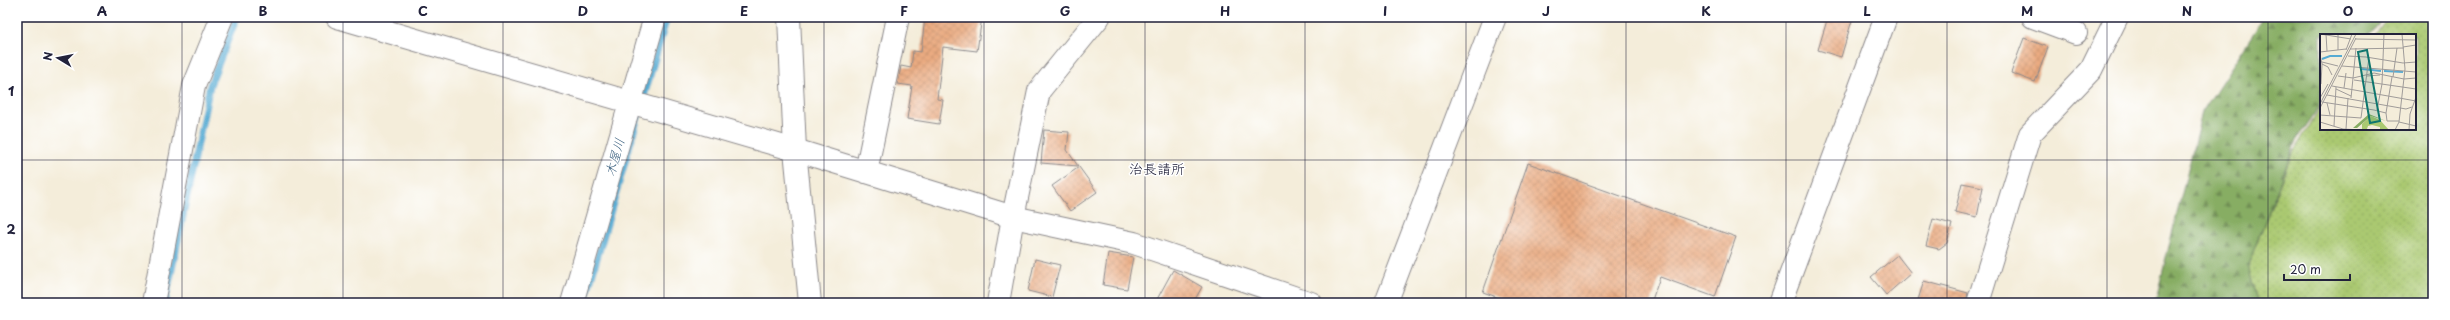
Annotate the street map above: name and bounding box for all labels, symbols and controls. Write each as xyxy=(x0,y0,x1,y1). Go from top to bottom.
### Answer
text: A xyxy=(97,1,107,20)
text: B xyxy=(259,1,268,20)
text: C xyxy=(418,1,428,20)
text: D xyxy=(578,1,588,20)
text: E xyxy=(740,1,748,20)
text: F xyxy=(900,1,908,20)
text: G xyxy=(1060,1,1070,20)
text: H xyxy=(1220,1,1230,20)
text: I xyxy=(1383,1,1387,20)
text: J xyxy=(1542,1,1550,20)
text: K xyxy=(1701,1,1711,20)
text: L xyxy=(1863,1,1871,20)
text: M xyxy=(2021,1,2033,20)
text: N xyxy=(2182,1,2192,20)
text: O xyxy=(2343,1,2353,20)
inset map xyxy=(2320,34,2416,130)
north arrow xyxy=(38,38,78,78)
text: N xyxy=(39,50,57,62)
text: 1 xyxy=(8,81,14,100)
water label: 木屋川 xyxy=(599,136,629,178)
district label: 治長請所 xyxy=(1129,158,1185,179)
text: 2 xyxy=(6,219,16,238)
scale bar xyxy=(2284,256,2350,282)
text: 20 m xyxy=(2290,260,2321,278)

